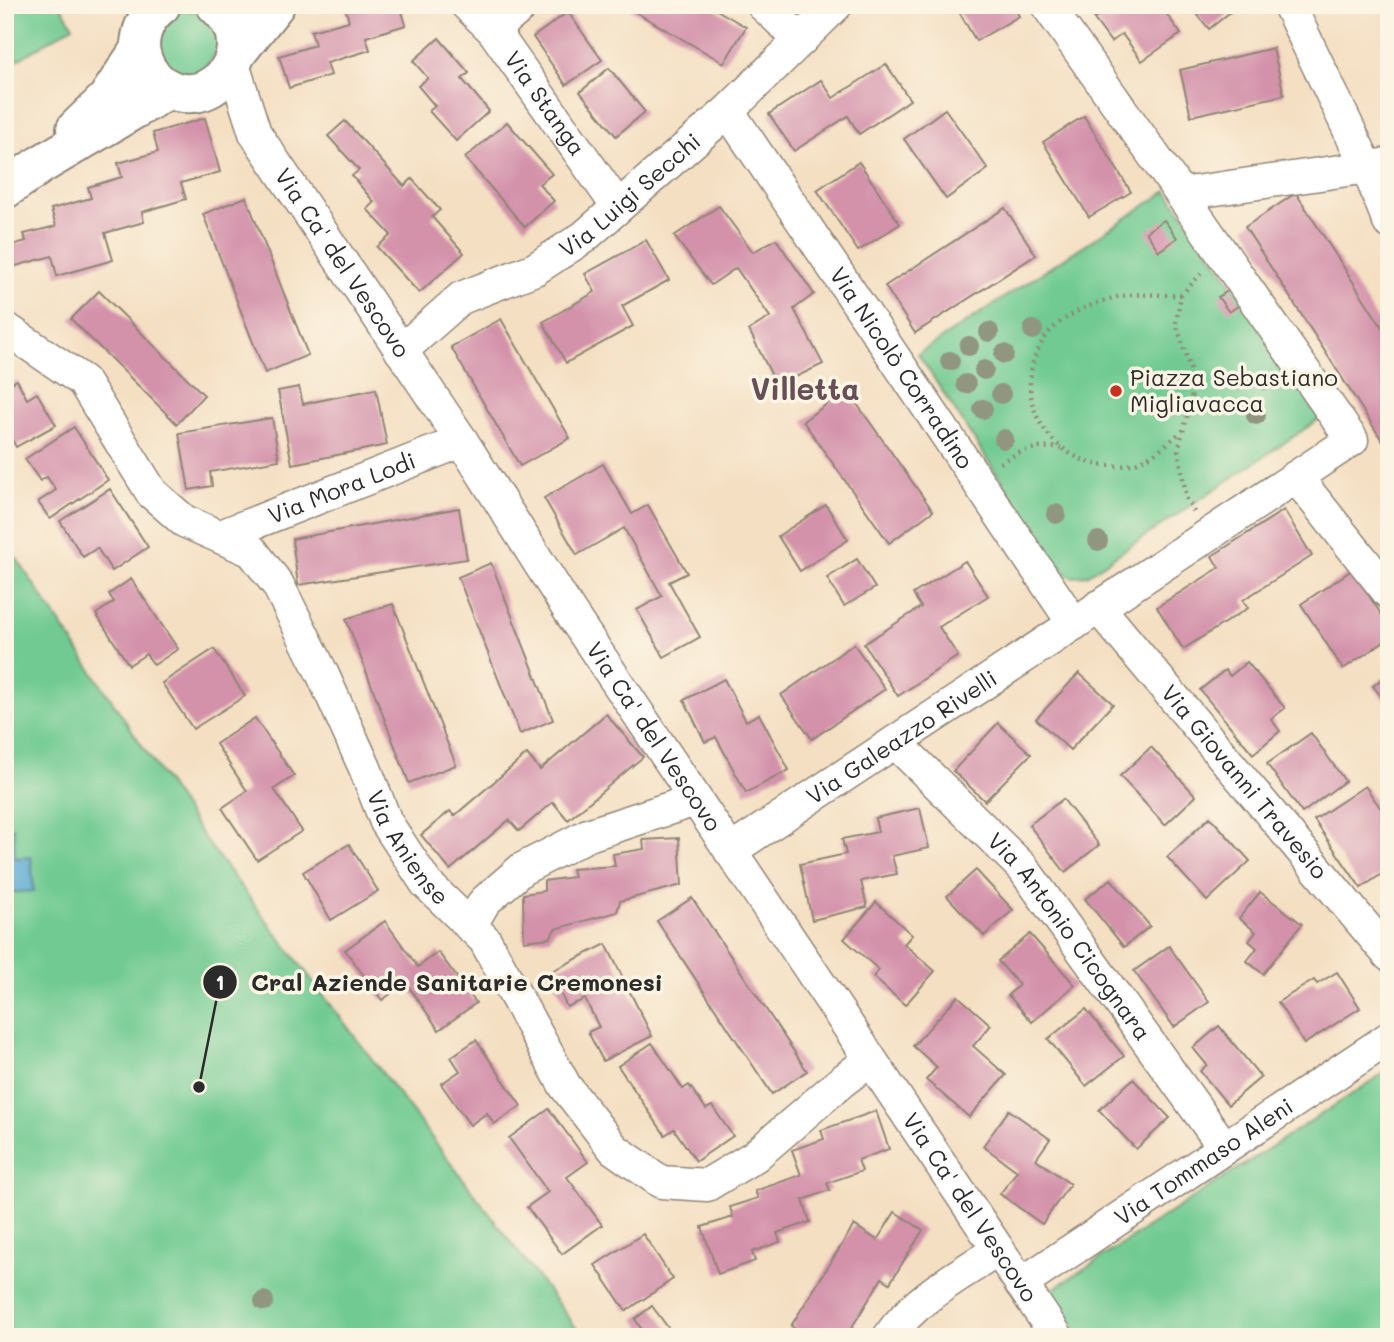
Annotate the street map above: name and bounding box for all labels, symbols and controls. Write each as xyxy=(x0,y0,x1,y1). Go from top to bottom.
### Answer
street label: Via Stanga xyxy=(498,45,593,161)
street label: Via Luigi Secchi xyxy=(553,126,707,263)
street label: Via Ca' del Vescovo xyxy=(269,162,418,363)
street label: Via Nicolò Corradino xyxy=(823,261,981,474)
place label: Piazza Sebastiano Migliavacca xyxy=(1130,362,1338,418)
district label: Villetta xyxy=(750,368,860,408)
marker: Piazza Sebastiano Migliavacca xyxy=(1108,383,1124,399)
street label: Via Mora Lodi xyxy=(263,445,420,530)
street label: Via Ca' del Vescovo xyxy=(580,636,729,837)
street label: Via Galeazzo Rivelli xyxy=(800,663,1003,811)
street label: Via Giovanni Travesio xyxy=(1155,678,1335,885)
street label: Via Aniense xyxy=(361,785,456,911)
street label: Via Antonio Cicognara xyxy=(981,825,1158,1046)
callout: Cral Aziende Sanitarie Cremonesi xyxy=(202,960,677,1005)
text: Cral Aziende Sanitarie Cremonesi xyxy=(251,966,663,997)
text: 1 xyxy=(215,968,225,995)
street label: Via Tommaso Aleni xyxy=(1108,1090,1299,1231)
street label: Via Ca' del Vescovo xyxy=(896,1106,1045,1307)

